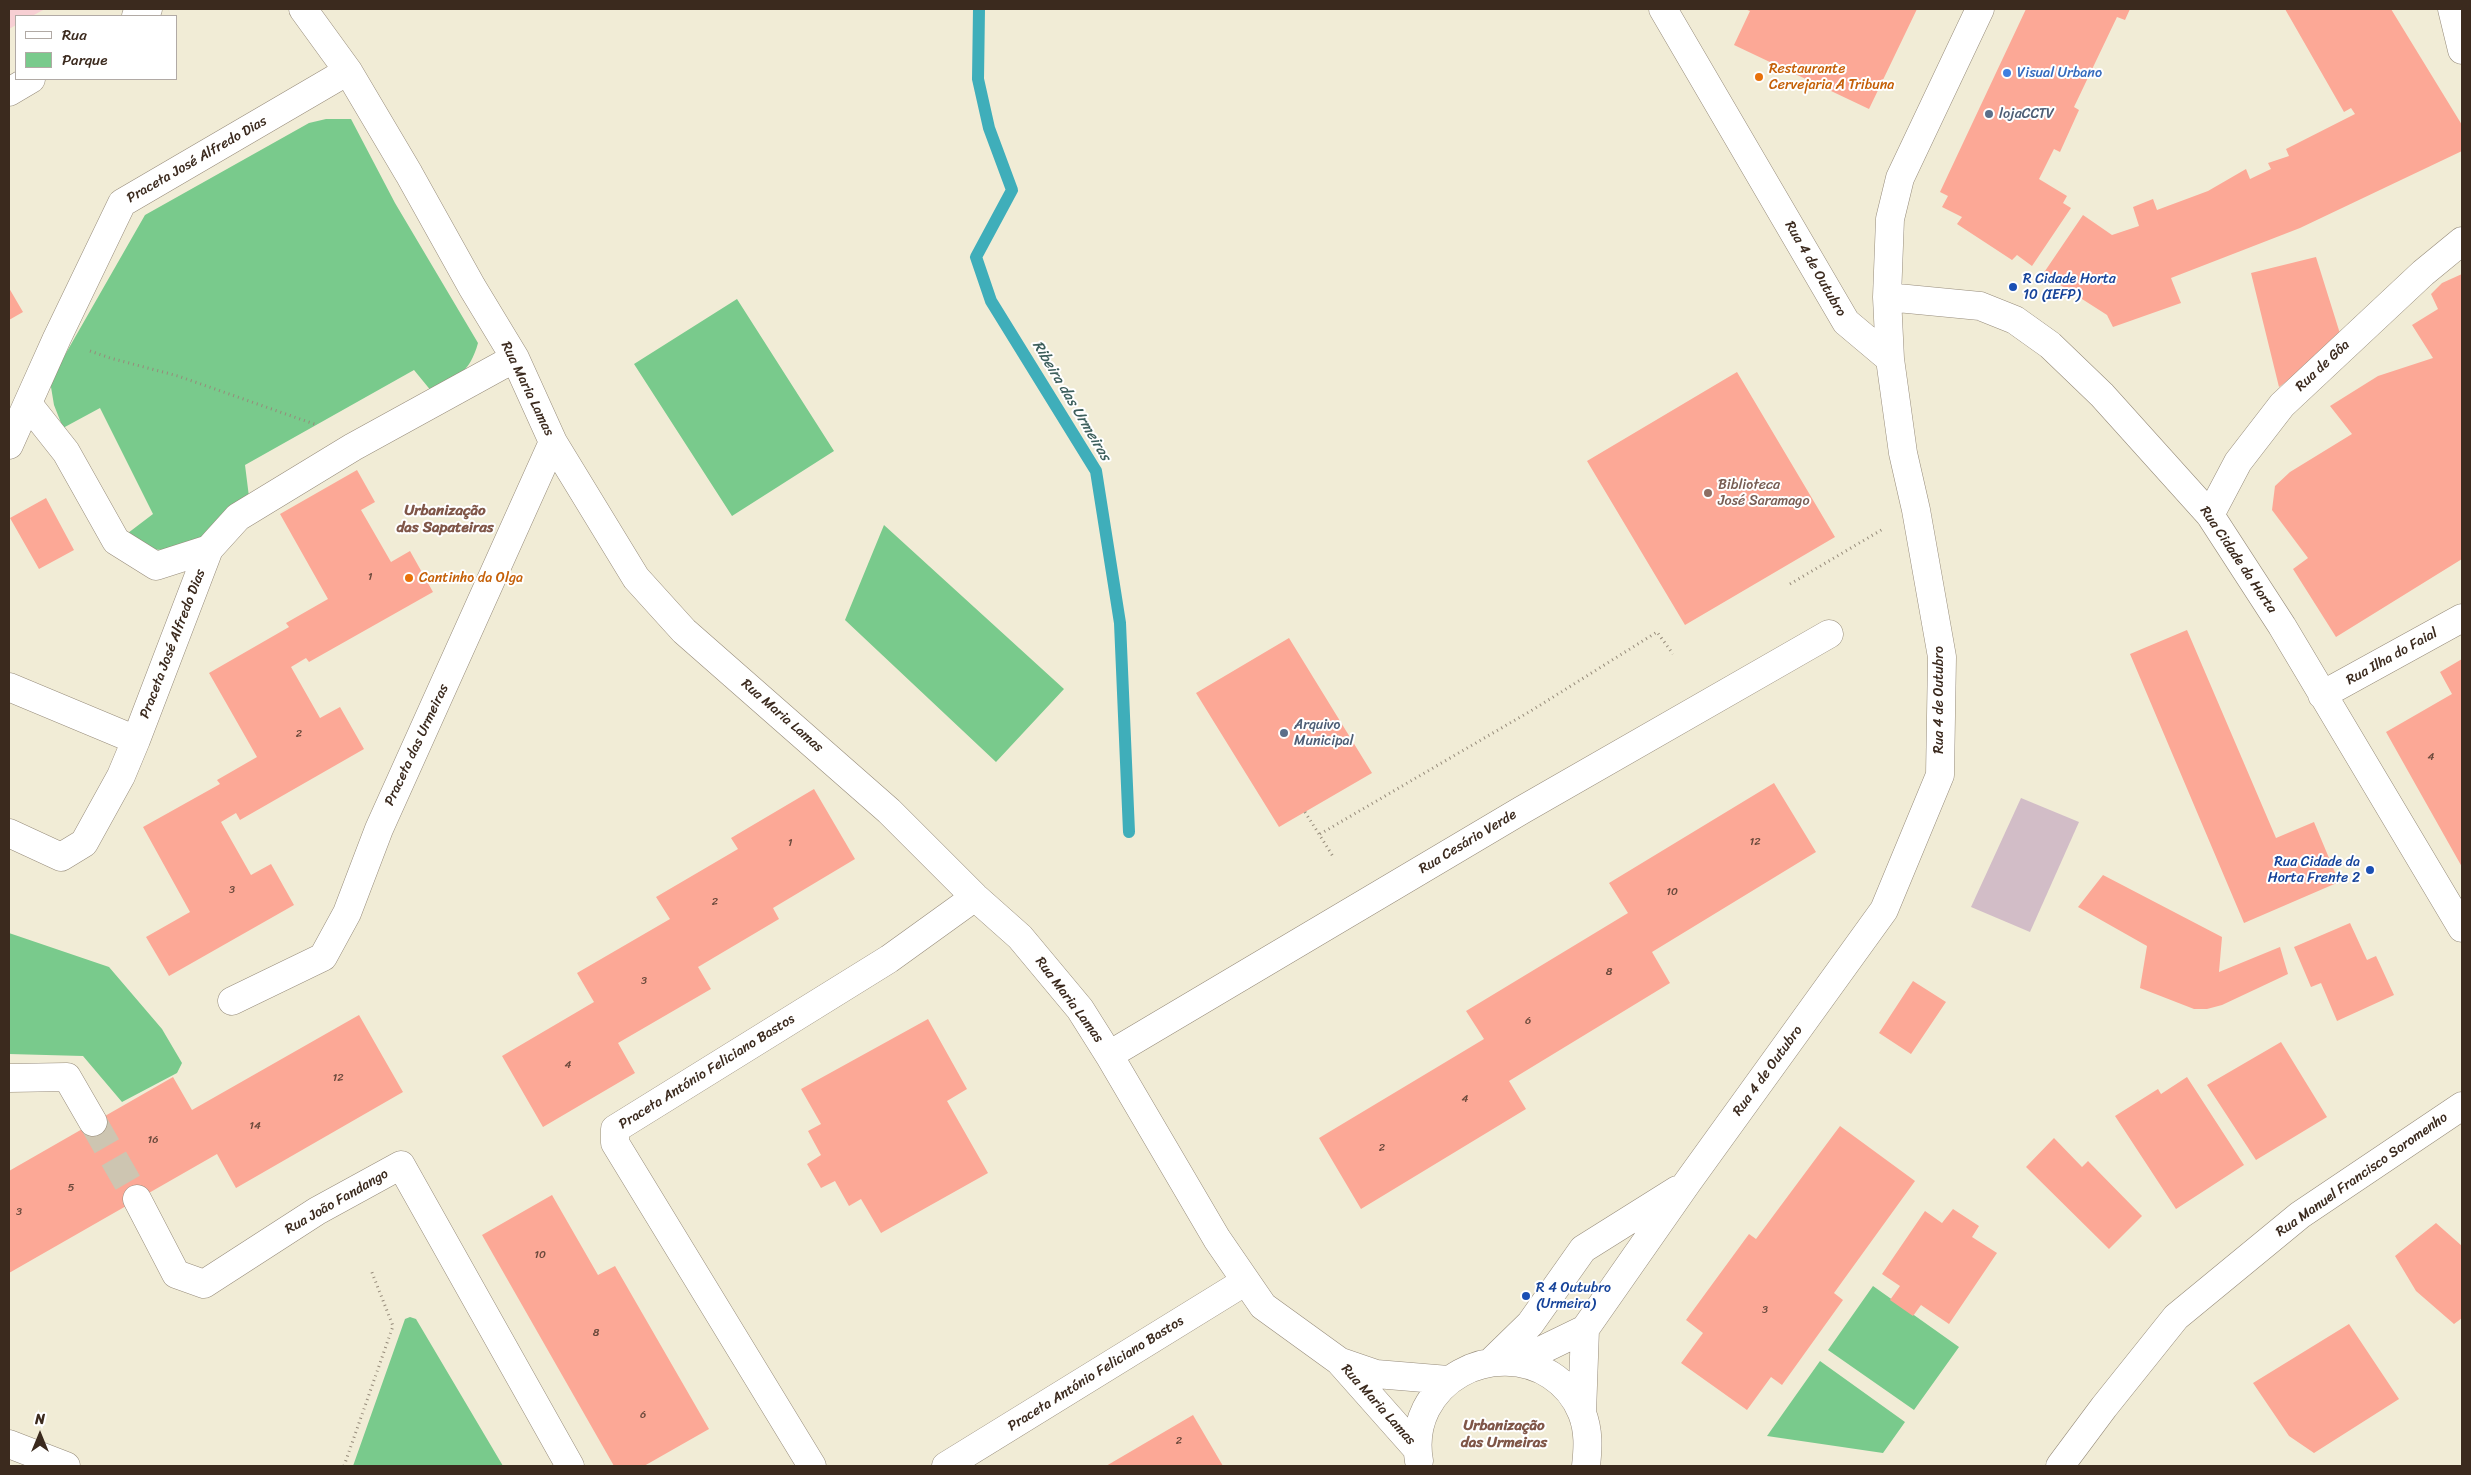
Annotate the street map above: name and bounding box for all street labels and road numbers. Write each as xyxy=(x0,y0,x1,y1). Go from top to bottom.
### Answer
street label: Praceta José Alfredo Dias xyxy=(124,113,270,207)
street label: Rua 4 de Outubro xyxy=(1781,218,1849,320)
street label: Rua de Gôa xyxy=(2292,337,2354,395)
street label: Rua Maria Lamas xyxy=(497,339,557,439)
street label: Rua Cidade da Horta xyxy=(2196,503,2280,617)
street label: Praceta José Alfredo Dias xyxy=(137,567,209,721)
street label: Rua Ilha do Faial xyxy=(2343,625,2441,689)
street label: Rua 4 de Outubro xyxy=(1931,646,1947,754)
street label: Rua Maria Lamas xyxy=(738,676,826,756)
street label: Praceta das Urmeiras xyxy=(381,682,453,808)
street label: Rua Cesário Verde xyxy=(1416,806,1520,878)
street label: Rua Maria Lamas xyxy=(1031,954,1107,1046)
street label: Praceta António Feliciano Bastos xyxy=(616,1011,798,1133)
street label: Rua 4 de Outubro xyxy=(1730,1023,1806,1119)
street label: Rua Manuel Francisco Soromenho xyxy=(2273,1109,2451,1241)
street label: Rua João Fandango xyxy=(282,1166,392,1238)
street label: Praceta António Feliciano Bastos xyxy=(1005,1313,1187,1435)
street label: Rua Maria Lamas xyxy=(1337,1361,1419,1449)

